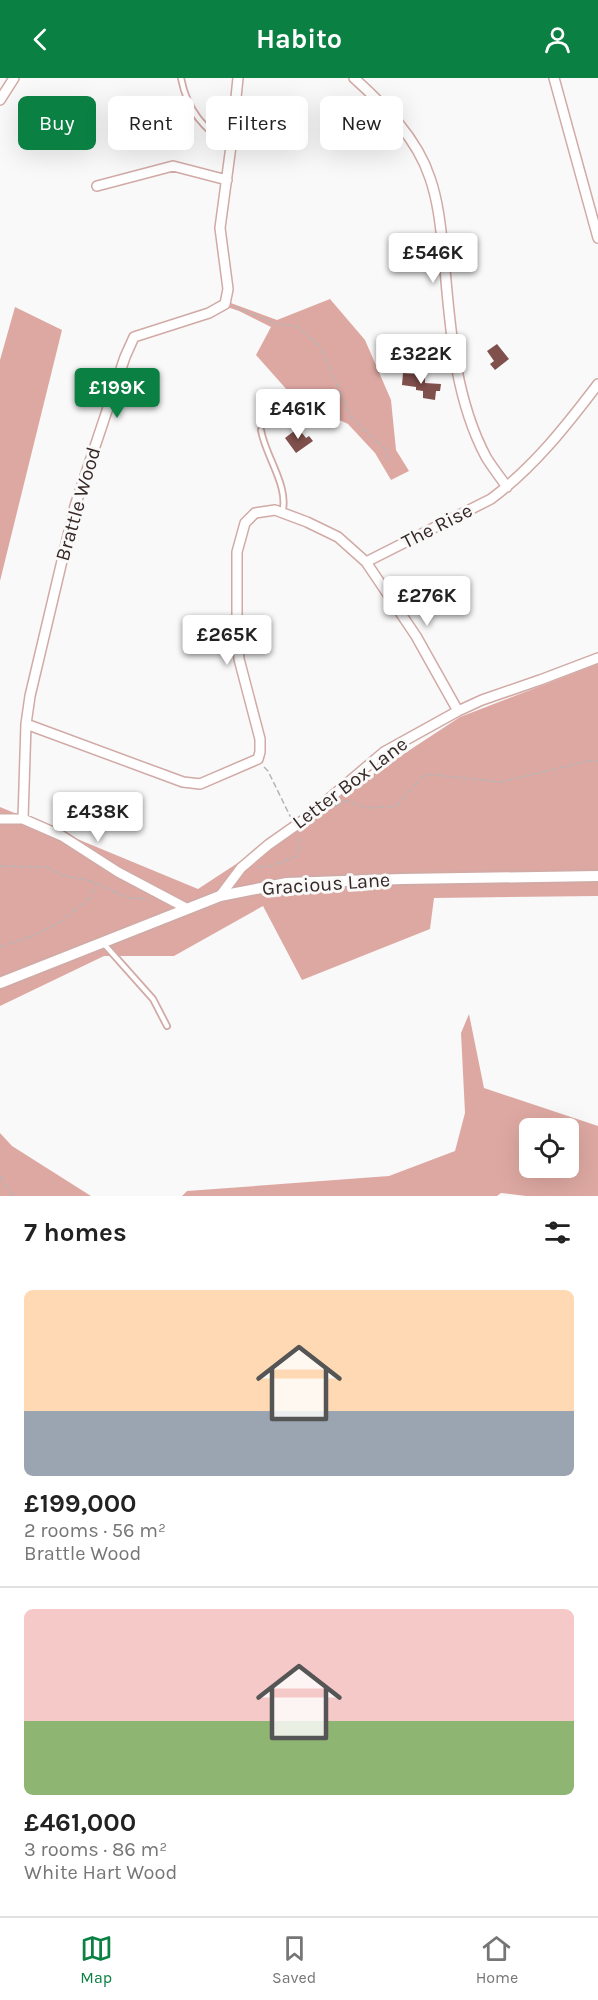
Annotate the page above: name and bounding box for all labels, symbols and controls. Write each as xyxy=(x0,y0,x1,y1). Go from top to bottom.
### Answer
icon: back xyxy=(24,23,57,56)
text: Habito xyxy=(256,23,342,55)
icon: person xyxy=(541,23,574,56)
chip: Buy xyxy=(18,96,96,150)
chip: Rent xyxy=(108,96,194,150)
chip: Filters xyxy=(206,96,308,150)
chip: New xyxy=(320,96,403,150)
pin: £546K xyxy=(391,233,475,284)
text: £546K xyxy=(403,241,463,264)
pin: £322K xyxy=(379,334,463,385)
text: £322K xyxy=(390,342,452,365)
pin: £199K xyxy=(75,368,159,419)
text: £199K xyxy=(89,376,145,399)
pin: £461K xyxy=(256,389,340,440)
text: £461K xyxy=(270,397,326,420)
street label: Brattle Wood xyxy=(51,444,105,564)
street label: The Rise xyxy=(398,498,476,554)
pin: £276K xyxy=(385,576,469,627)
text: £276K xyxy=(397,584,457,607)
pin: £265K xyxy=(185,615,269,666)
text: £265K xyxy=(197,623,258,646)
street label: Letter Box Lane xyxy=(288,732,412,834)
pin: £438K xyxy=(56,792,140,843)
text: £438K xyxy=(67,800,129,823)
street label: Gracious Lane xyxy=(261,868,391,900)
map controls xyxy=(519,1118,579,1178)
button: locate xyxy=(519,1118,579,1178)
icon: filters xyxy=(541,1216,574,1249)
text: 7 homes xyxy=(24,1217,127,1248)
icon: home xyxy=(245,1329,353,1437)
text: £199,000 xyxy=(24,1488,137,1519)
text: 2 rooms · 56 m² xyxy=(24,1519,166,1542)
text: Brattle Wood xyxy=(24,1542,141,1565)
icon: home xyxy=(245,1648,353,1756)
text: £461,000 xyxy=(24,1807,136,1838)
text: 3 rooms · 86 m² xyxy=(24,1838,167,1861)
text: White Hart Wood xyxy=(24,1861,177,1884)
tab: Map xyxy=(80,1932,113,1987)
tab: Saved xyxy=(272,1932,316,1987)
tab: Home xyxy=(476,1932,518,1987)

